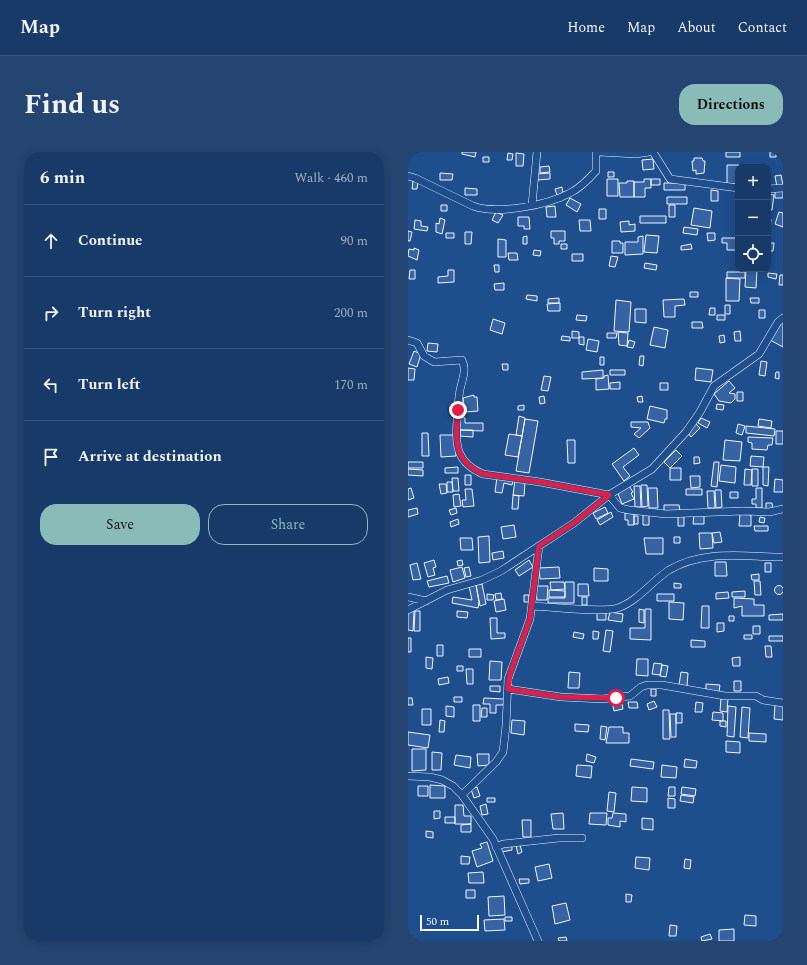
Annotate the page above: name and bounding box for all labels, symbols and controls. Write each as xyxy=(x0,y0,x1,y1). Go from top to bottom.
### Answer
text: Map xyxy=(20,13,60,42)
text: Home xyxy=(567,17,605,38)
text: Map xyxy=(627,17,655,38)
text: About xyxy=(677,17,716,38)
text: Contact xyxy=(738,17,787,38)
text: Find us xyxy=(24,83,120,126)
button: Directions xyxy=(679,84,783,125)
map controls xyxy=(735,164,771,272)
button: + xyxy=(735,164,771,200)
text: 6 min xyxy=(40,165,85,191)
text: Walk · 460 m xyxy=(294,168,368,188)
button: − xyxy=(735,200,771,236)
text: Continue xyxy=(78,229,143,252)
icon: ahead xyxy=(40,230,62,252)
text: 90 m xyxy=(341,231,368,251)
button: locate xyxy=(735,236,771,272)
text: Turn right xyxy=(78,301,151,324)
icon: right xyxy=(40,302,62,324)
text: 200 m xyxy=(334,303,368,323)
text: Turn left xyxy=(78,373,140,396)
icon: left xyxy=(40,374,62,396)
text: 170 m xyxy=(334,375,368,395)
route end xyxy=(449,401,467,419)
text: Arrive at destination xyxy=(78,445,222,468)
icon: arrive xyxy=(40,446,62,468)
button: Save xyxy=(40,504,200,545)
button: Share xyxy=(208,504,368,545)
route start xyxy=(607,689,625,707)
scale bar xyxy=(420,913,479,932)
text: 50 m xyxy=(426,913,449,930)

